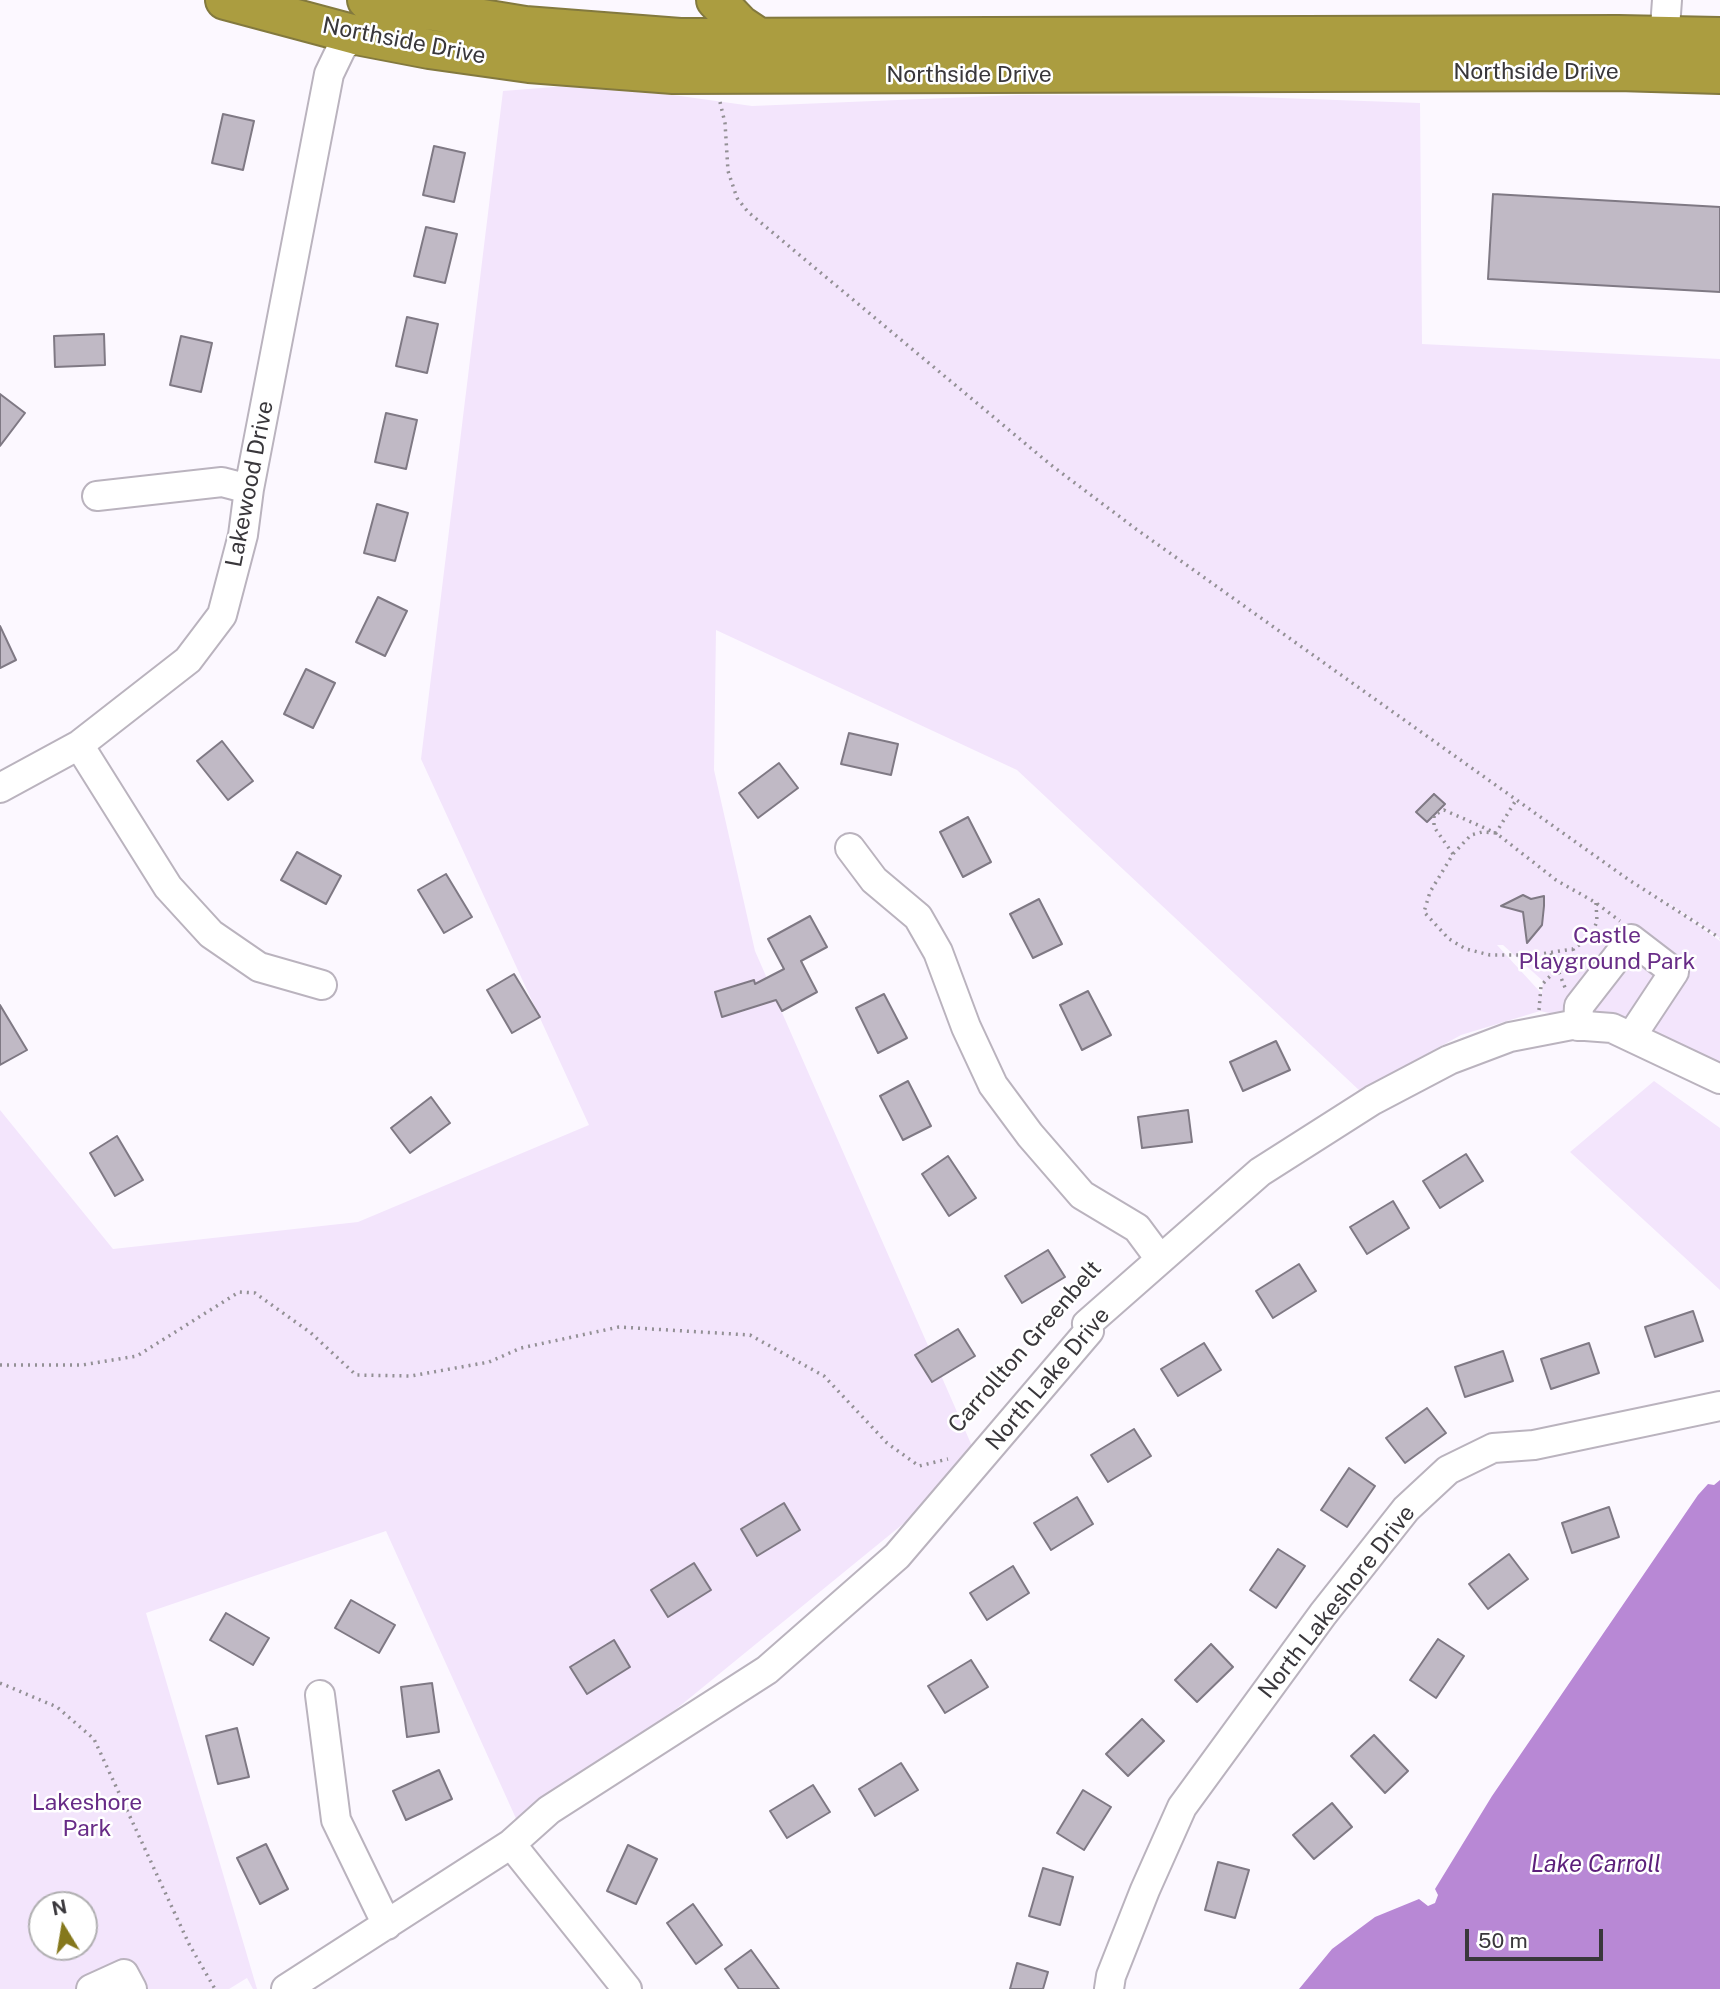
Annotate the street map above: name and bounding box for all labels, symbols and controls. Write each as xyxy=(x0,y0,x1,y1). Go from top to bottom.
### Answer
street label: Northside Drive xyxy=(320,12,488,70)
street label: Northside Drive xyxy=(1453,58,1619,86)
street label: Northside Drive xyxy=(886,61,1052,89)
street label: Lakewood Drive xyxy=(220,398,280,570)
park label: Castle Playground Park xyxy=(1519,922,1695,976)
street label: Carrollton Greenbelt xyxy=(943,1255,1107,1439)
street label: North Lake Drive xyxy=(980,1302,1116,1456)
street label: North Lakeshore Drive xyxy=(1253,1500,1421,1704)
park label: Lakeshore Park xyxy=(32,1789,142,1843)
water label: Lake Carroll xyxy=(1531,1851,1661,1879)
north arrow xyxy=(28,1891,98,1961)
text: N xyxy=(50,1895,69,1920)
scale bar xyxy=(1468,1916,1606,1960)
text: 50 m xyxy=(1478,1928,1528,1953)

